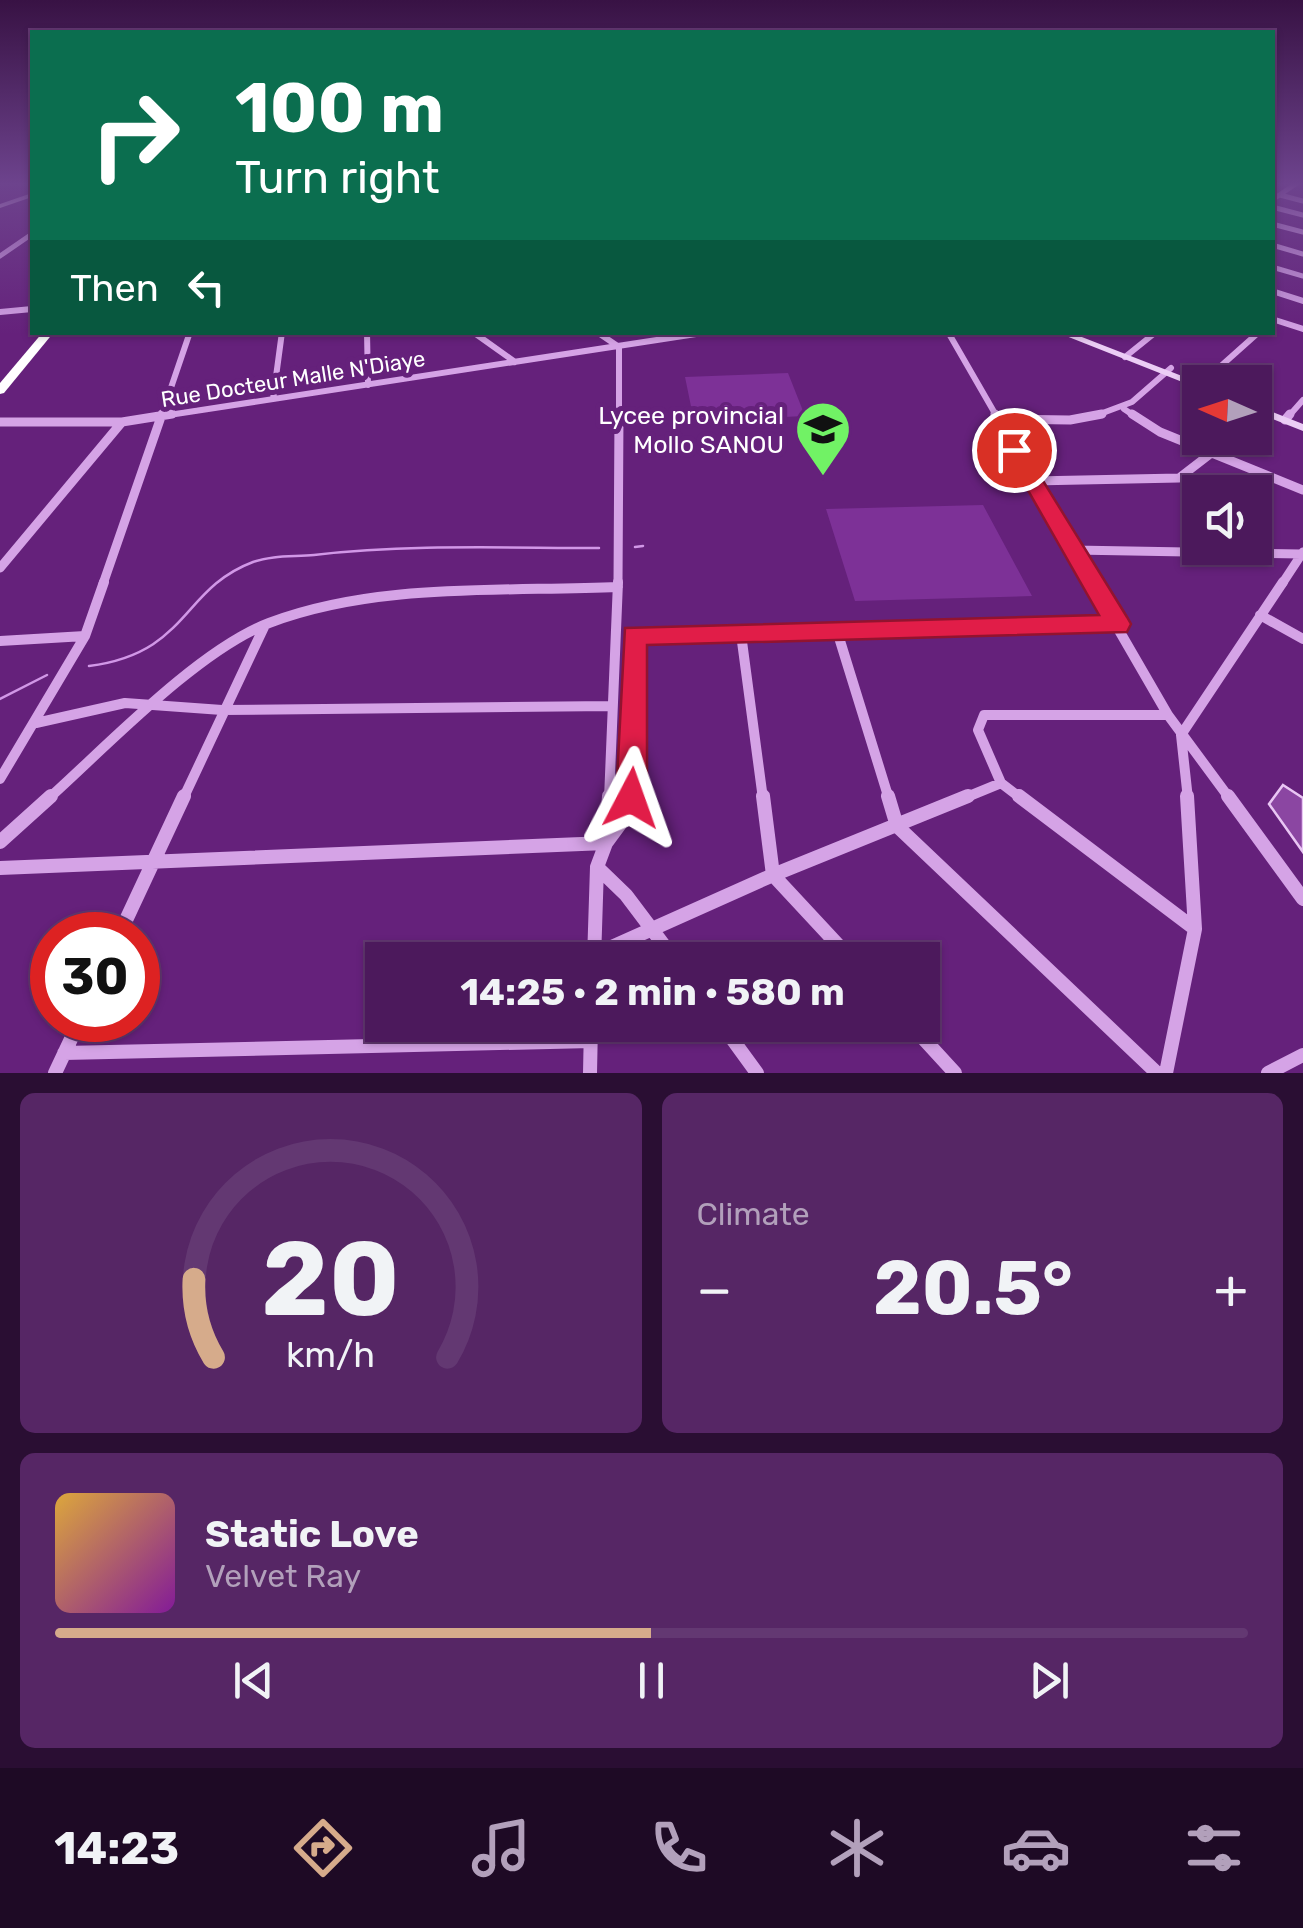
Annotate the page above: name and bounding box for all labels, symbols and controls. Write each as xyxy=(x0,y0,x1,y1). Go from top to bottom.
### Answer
text: 100 m xyxy=(235,67,444,150)
icon: right xyxy=(70,70,200,200)
text: Turn right xyxy=(235,151,439,204)
icon: left xyxy=(179,260,234,315)
text: Then xyxy=(70,265,159,311)
street label: Rue Docteur Malle N'Diaye xyxy=(159,345,427,413)
north arrow xyxy=(1182,365,1272,455)
map controls xyxy=(1182,365,1272,565)
school or university icon: Lycee provincial Mollo SANOU xyxy=(793,399,853,478)
place label: Lycee provincial Mollo SANOU xyxy=(598,401,784,459)
pin xyxy=(972,408,1057,493)
icon: arrive xyxy=(987,423,1042,478)
button: sound xyxy=(1182,475,1272,565)
position arrow xyxy=(579,746,683,850)
speed limit sign: 30 xyxy=(30,912,160,1042)
text: 14:25 · 2 min · 580 m xyxy=(460,969,845,1015)
text: Climate xyxy=(697,1195,810,1233)
text: 20 xyxy=(262,1218,400,1341)
text: 20.5° xyxy=(873,1244,1073,1333)
text: − xyxy=(697,1257,732,1322)
text: + xyxy=(1214,1257,1248,1322)
text: km/h xyxy=(286,1334,375,1376)
text: Static Love xyxy=(205,1511,419,1557)
text: Velvet Ray xyxy=(205,1557,361,1595)
icon: previous xyxy=(226,1653,281,1708)
icon: pause xyxy=(624,1653,679,1708)
icon: next xyxy=(1022,1653,1077,1708)
icon: directions xyxy=(288,1813,358,1883)
icon: music xyxy=(466,1813,536,1883)
icon: phone xyxy=(644,1813,714,1883)
icon: climate xyxy=(822,1813,892,1883)
icon: car xyxy=(1001,1813,1071,1883)
icon: filters xyxy=(1179,1813,1249,1883)
text: 14:23 xyxy=(54,1822,179,1875)

